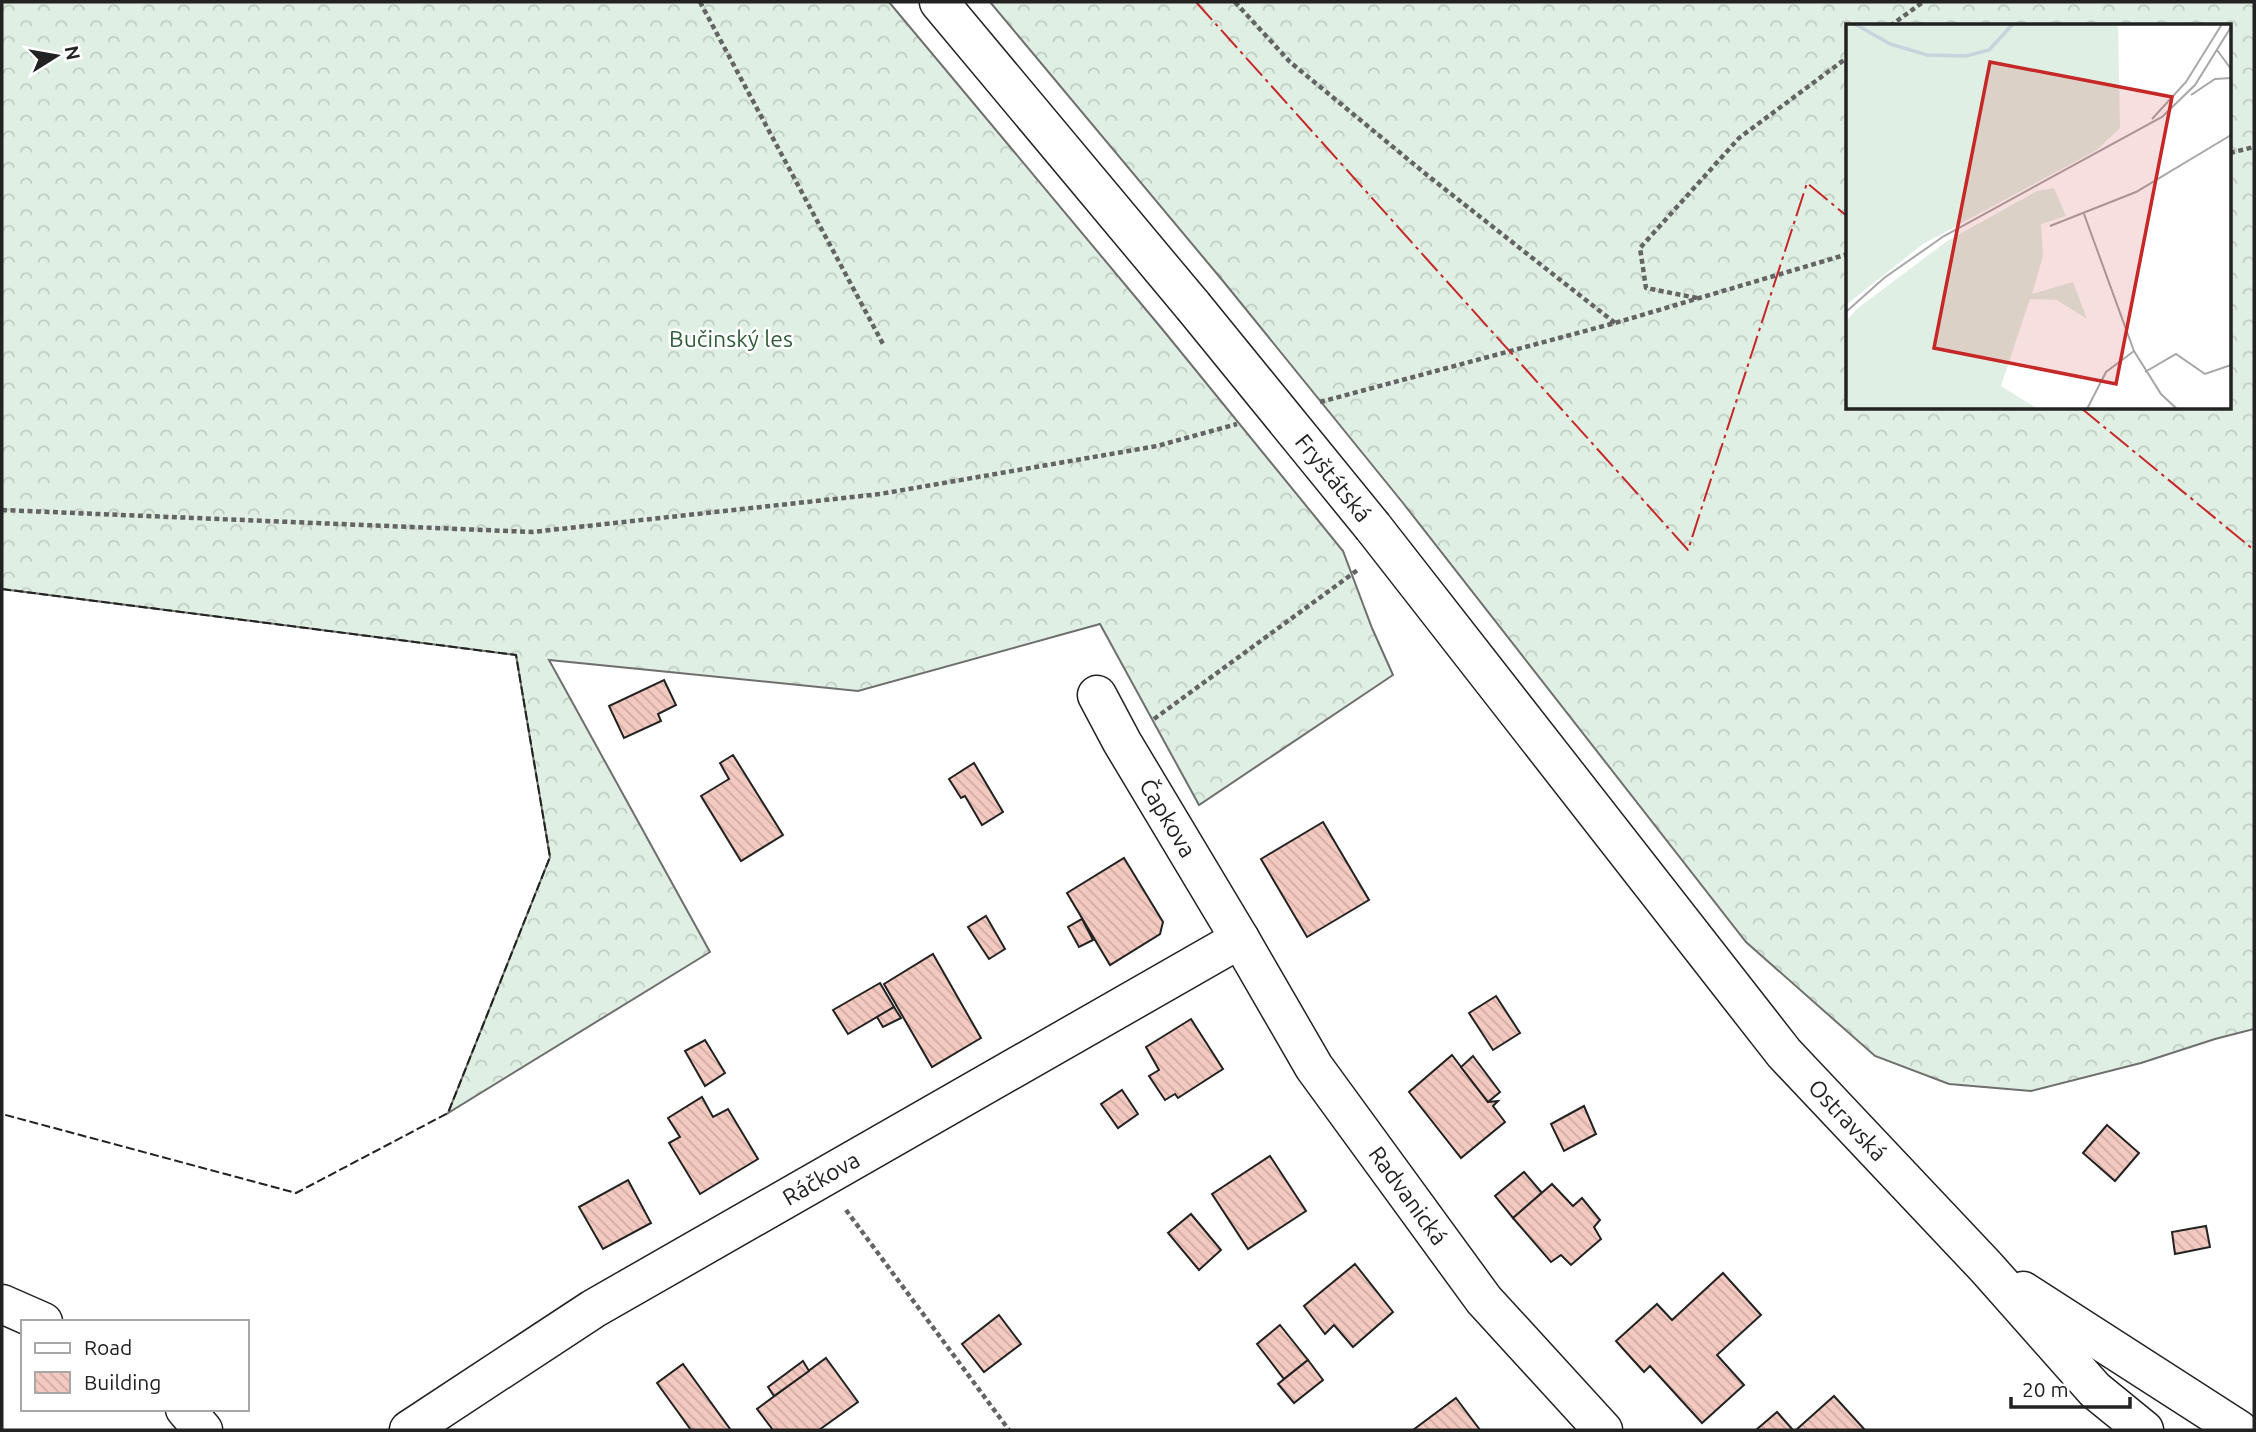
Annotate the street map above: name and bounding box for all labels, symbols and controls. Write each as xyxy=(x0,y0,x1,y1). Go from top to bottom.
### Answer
north arrow xyxy=(21,21,91,91)
inset map xyxy=(1846,24,2232,410)
text: N xyxy=(61,44,85,62)
park label: Bučinský les xyxy=(669,326,793,351)
street label: Fryštátská xyxy=(1291,429,1377,527)
street label: Čapkova xyxy=(1135,774,1201,862)
street label: Ostravská xyxy=(1804,1074,1892,1166)
street label: Radvanická xyxy=(1364,1141,1452,1249)
street label: Ráčkova xyxy=(778,1146,864,1210)
legend xyxy=(21,1320,248,1411)
text: Road xyxy=(84,1335,132,1359)
scale bar xyxy=(2011,1366,2130,1410)
text: Building xyxy=(84,1370,161,1394)
text: 20 m xyxy=(2022,1377,2069,1401)

